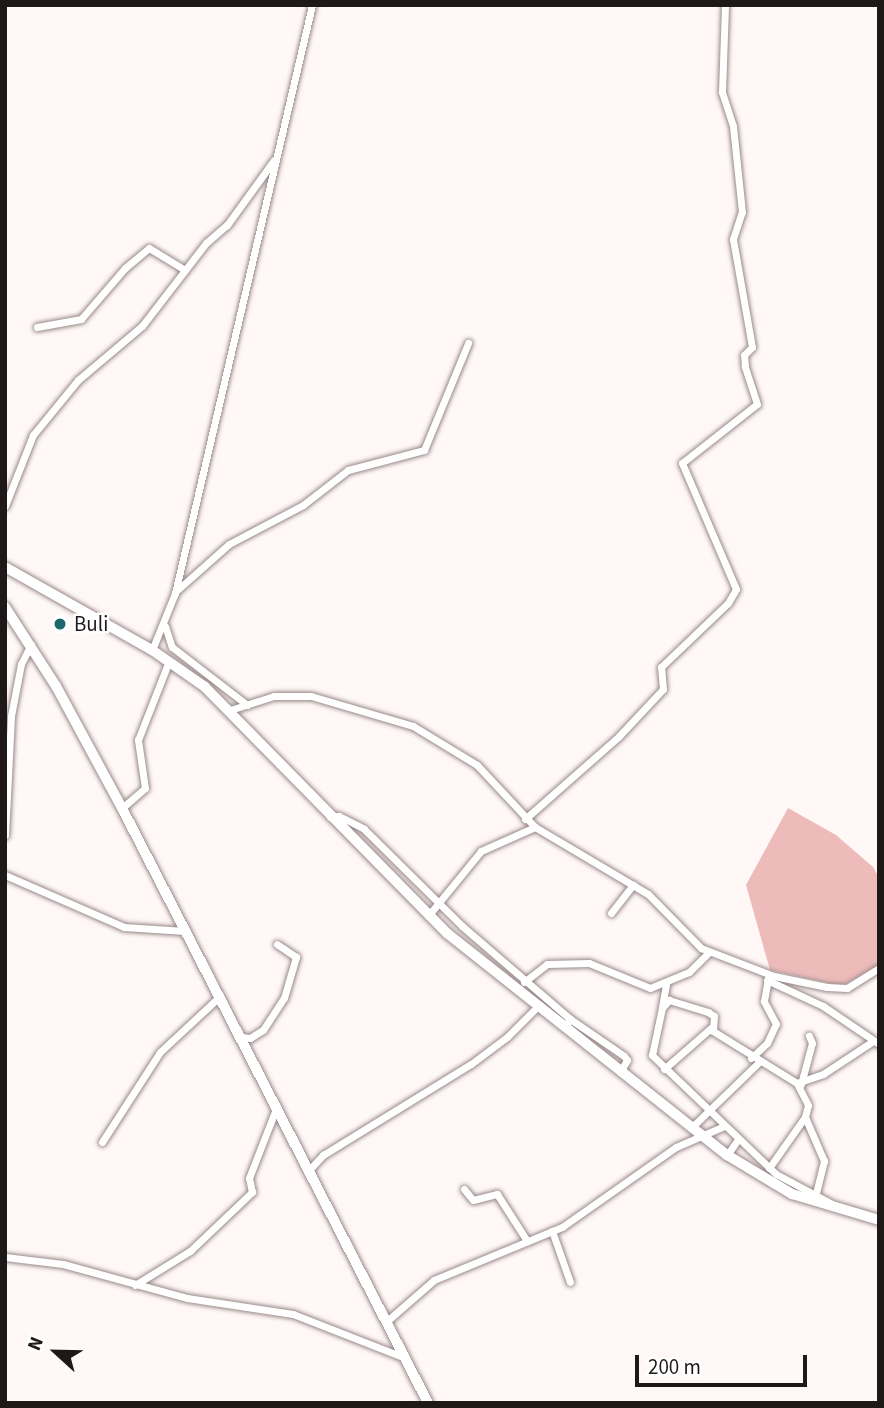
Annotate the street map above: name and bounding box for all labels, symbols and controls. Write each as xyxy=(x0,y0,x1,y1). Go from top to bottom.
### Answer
place label: Buli xyxy=(74,611,108,637)
marker: Buli xyxy=(52,616,68,632)
north arrow xyxy=(21,1317,91,1387)
text: N xyxy=(21,1333,51,1355)
scale bar xyxy=(639,1342,810,1386)
text: 200 m xyxy=(648,1352,701,1382)

